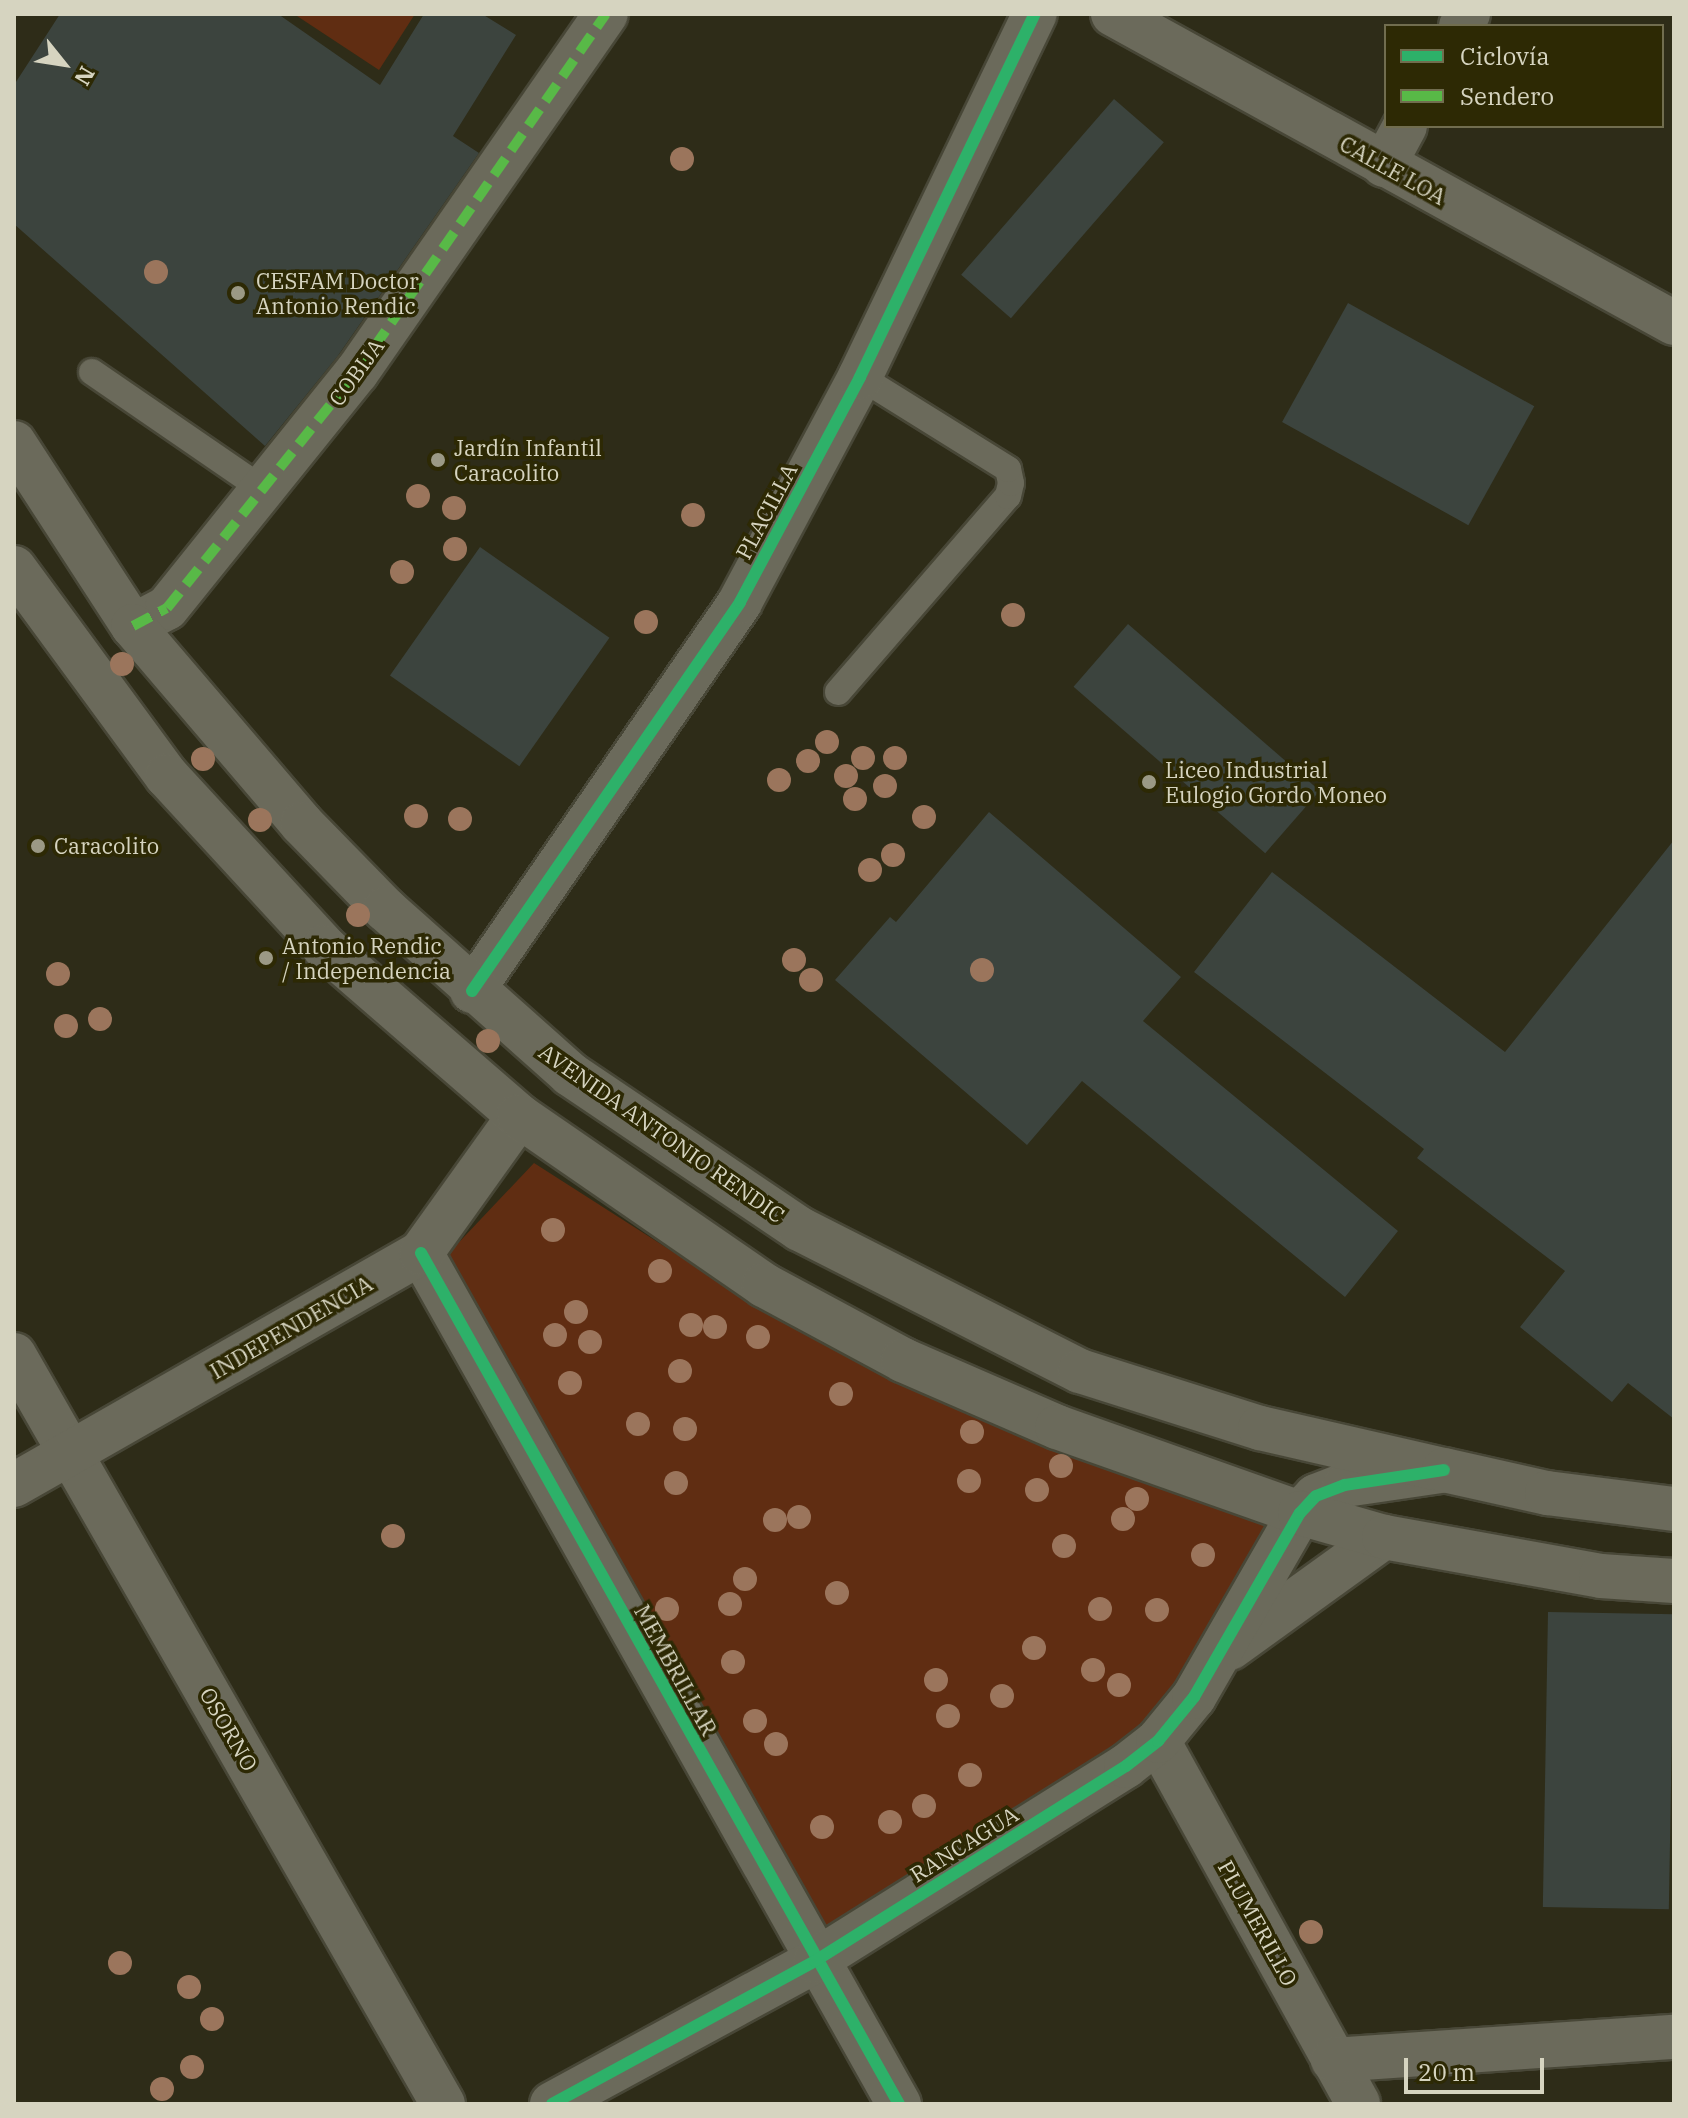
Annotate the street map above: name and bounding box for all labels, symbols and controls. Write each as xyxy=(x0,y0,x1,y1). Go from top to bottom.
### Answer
north arrow xyxy=(24,24,104,104)
legend xyxy=(1384,24,1664,128)
text: Ciclovía xyxy=(1460,40,1550,72)
text: N xyxy=(68,61,102,91)
text: Sendero xyxy=(1460,80,1554,112)
street label: CALLE LOA xyxy=(1335,130,1451,210)
place label: CESFAM Doctor Antonio Rendic xyxy=(256,267,419,318)
marker: CESFAM Doctor Antonio Rendic xyxy=(227,282,249,304)
street label: COBIJA xyxy=(323,333,389,411)
place label: Jardín Infantil Caracolito xyxy=(454,434,602,486)
marker: Jardín Infantil Caracolito xyxy=(429,451,447,469)
street label: PLACILLA xyxy=(730,458,802,564)
place label: Liceo Industrial Eulogio Gordo Moneo xyxy=(1165,756,1387,808)
marker: Liceo Industrial Eulogio Gordo Moneo xyxy=(1140,773,1158,791)
place label: Caracolito xyxy=(54,833,159,859)
marker: Caracolito xyxy=(29,837,47,855)
place label: Antonio Rendic / Independencia xyxy=(282,932,451,984)
marker: Antonio Rendic / Independencia xyxy=(257,949,275,967)
street label: AVENIDA ANTONIO RENDIC xyxy=(534,1038,790,1228)
street label: INDEPENDENCIA xyxy=(205,1270,377,1384)
street label: MEMBRILLAR xyxy=(629,1600,723,1740)
street label: OSORNO xyxy=(195,1683,263,1775)
street label: RANCAGUA xyxy=(905,1800,1023,1888)
street label: PLUMERILLO xyxy=(1213,1856,1303,1990)
scale bar xyxy=(1408,2042,1548,2092)
text: 20 m xyxy=(1418,2056,1475,2088)

